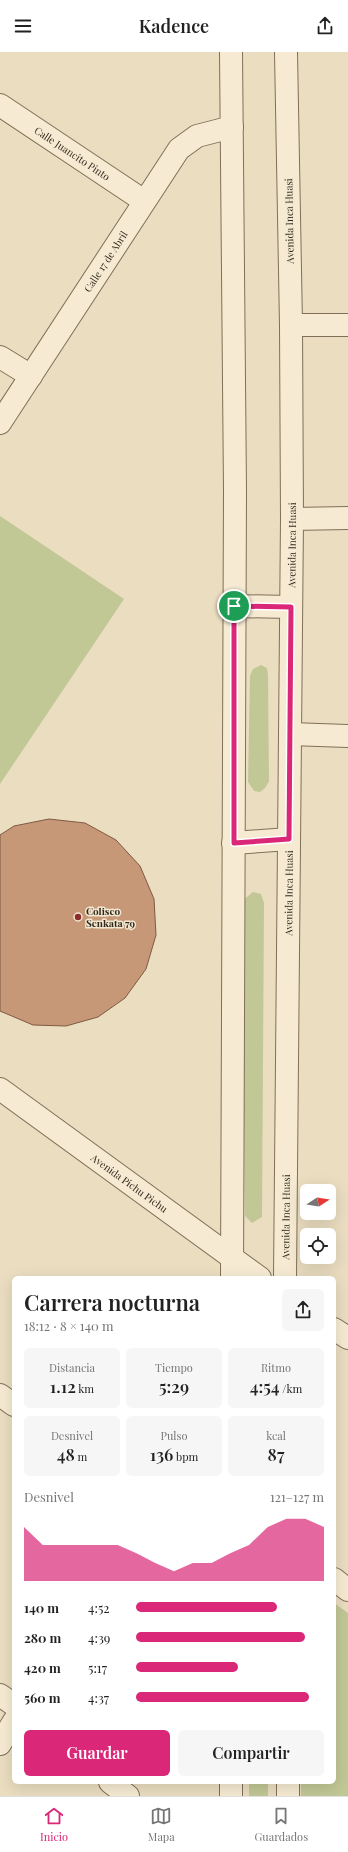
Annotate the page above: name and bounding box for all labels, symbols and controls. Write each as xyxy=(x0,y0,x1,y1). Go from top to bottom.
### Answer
text: Kadence xyxy=(139,14,209,38)
icon: menu xyxy=(12,15,34,37)
icon: share xyxy=(314,15,336,37)
street label: Calle Juancito Pinto xyxy=(32,123,113,184)
street label: Avenida Inca Huasi xyxy=(281,178,297,265)
street label: Calle 17 de Abril xyxy=(80,228,131,295)
street label: Avenida Inca Huasi xyxy=(284,502,299,589)
pin xyxy=(217,589,251,623)
icon: arrive xyxy=(223,595,245,617)
street label: Avenida Inca Huasi xyxy=(281,850,296,937)
place label: Coliseo Senkata 79 xyxy=(86,904,135,930)
marker: Coliseo Senkata 79 xyxy=(73,912,83,922)
street label: Avenida Pichu Pichu xyxy=(87,1150,171,1216)
street label: Avenida Inca Huasi xyxy=(278,1174,293,1261)
north arrow xyxy=(300,1184,336,1220)
map controls xyxy=(300,1184,336,1264)
button: locate xyxy=(300,1228,336,1264)
text: Carrera nocturna xyxy=(24,1287,200,1317)
button: share xyxy=(282,1289,324,1331)
text: 18:12 · 8 × 140 m xyxy=(24,1317,114,1334)
text: Distancia xyxy=(49,1360,95,1375)
text: Tiempo xyxy=(155,1360,193,1375)
text: Ritmo xyxy=(261,1360,291,1375)
text: 1.12 xyxy=(50,1375,76,1397)
text: 5:29 xyxy=(159,1375,189,1397)
text: 4:54 xyxy=(250,1375,280,1397)
text: km xyxy=(76,1381,94,1396)
text: /km xyxy=(280,1381,302,1396)
text: Desnivel xyxy=(51,1428,93,1443)
text: Pulso xyxy=(161,1428,187,1443)
text: kcal xyxy=(266,1428,286,1443)
text: 48 xyxy=(57,1443,75,1465)
text: 136 xyxy=(150,1443,173,1465)
text: 87 xyxy=(268,1443,284,1465)
text: m xyxy=(75,1449,87,1464)
text: bpm xyxy=(173,1449,198,1464)
text: Desnivel xyxy=(24,1488,74,1505)
text: 121–127 m xyxy=(270,1488,324,1505)
text: 140 m xyxy=(24,1599,59,1616)
text: 4:52 xyxy=(88,1599,110,1616)
text: 280 m xyxy=(24,1629,61,1646)
text: 4:39 xyxy=(88,1629,110,1646)
text: 420 m xyxy=(24,1659,61,1676)
text: 5:17 xyxy=(88,1659,107,1676)
text: 560 m xyxy=(24,1689,60,1706)
text: 4:37 xyxy=(88,1689,109,1706)
button: Guardar xyxy=(24,1730,170,1776)
button: Compartir xyxy=(178,1730,324,1776)
tab: Inicio xyxy=(40,1805,68,1844)
tab: Mapa xyxy=(148,1805,175,1844)
tab: Guardados xyxy=(255,1805,308,1844)

